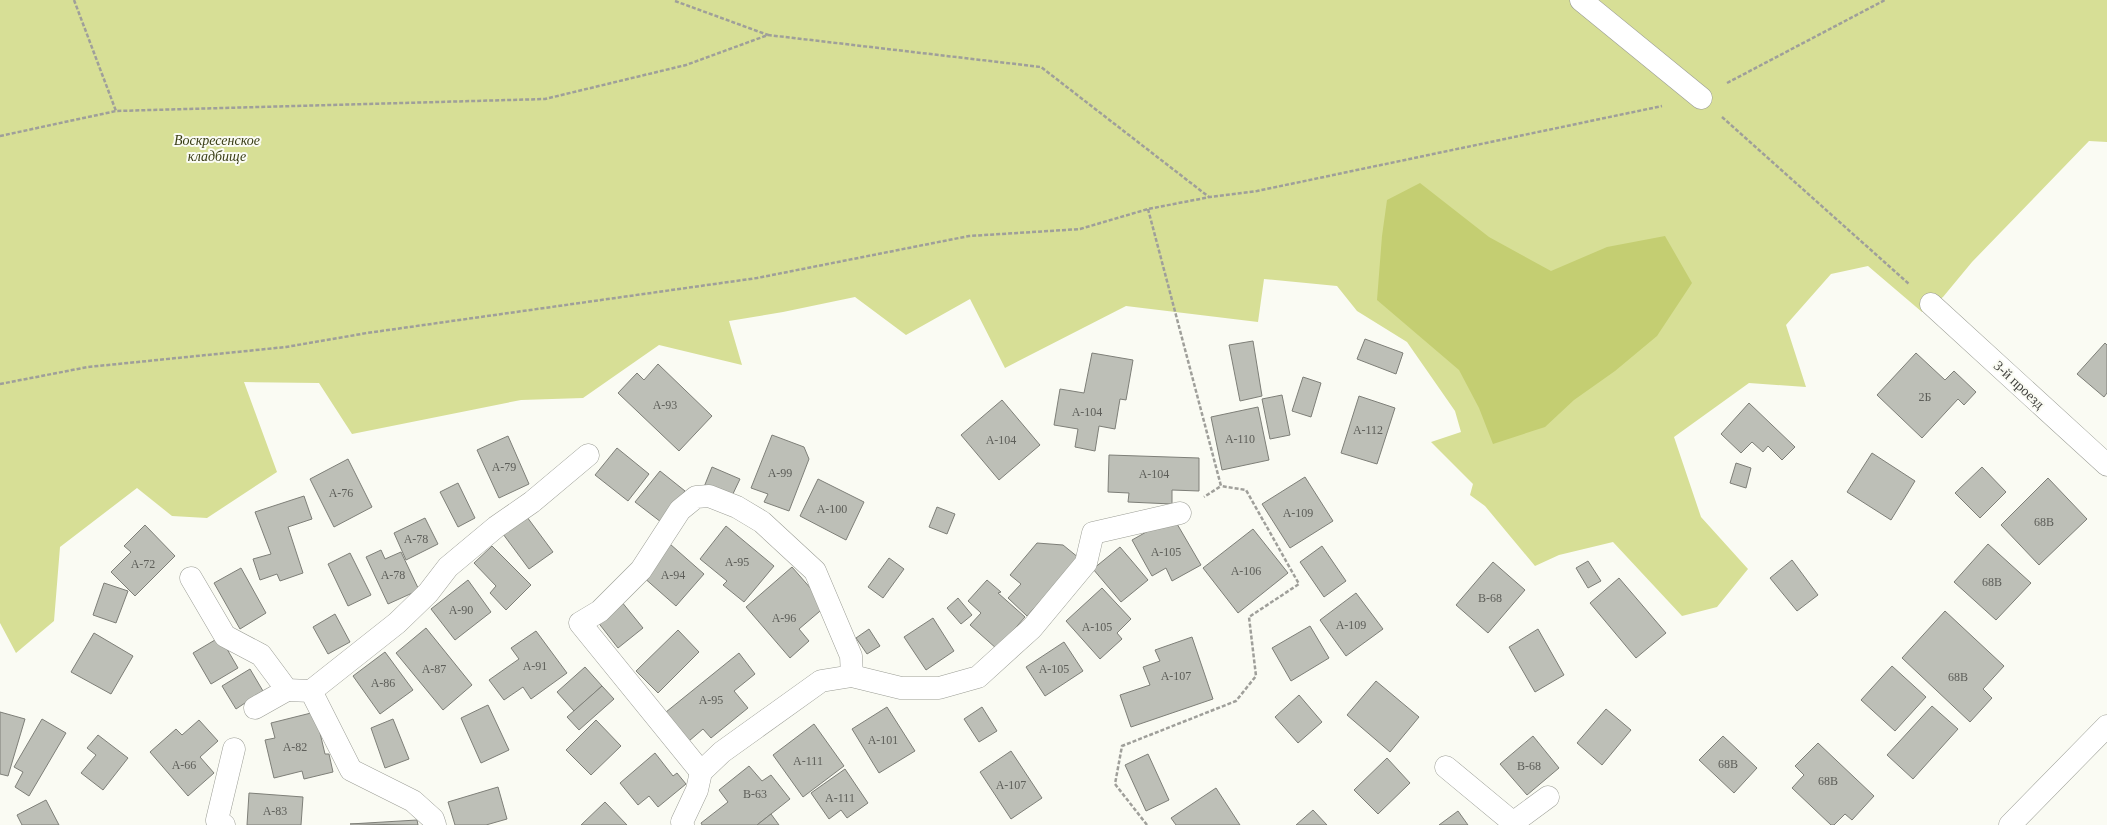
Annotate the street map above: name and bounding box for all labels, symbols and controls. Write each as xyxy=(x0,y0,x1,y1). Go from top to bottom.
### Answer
park label: Воскресенское кладбище xyxy=(174,133,260,164)
street label: 3-й проезд xyxy=(1991,358,2047,412)
house number: 2Б xyxy=(1919,390,1932,404)
house number: А-93 xyxy=(653,398,677,412)
house number: А-104 xyxy=(1072,405,1102,419)
house number: А-112 xyxy=(1353,423,1383,437)
house number: А-110 xyxy=(1225,432,1255,446)
house number: А-104 xyxy=(986,433,1016,447)
house number: А-79 xyxy=(492,460,516,474)
house number: А-99 xyxy=(768,466,792,480)
house number: А-104 xyxy=(1139,467,1169,481)
house number: А-76 xyxy=(329,486,353,500)
house number: А-100 xyxy=(817,502,847,516)
house number: А-109 xyxy=(1283,506,1313,520)
house number: 68В xyxy=(2034,515,2054,529)
house number: А-78 xyxy=(404,532,428,546)
house number: А-105 xyxy=(1151,545,1181,559)
house number: А-95 xyxy=(725,555,749,569)
house number: А-72 xyxy=(131,557,155,571)
house number: А-106 xyxy=(1231,564,1261,578)
house number: А-78 xyxy=(381,568,405,582)
house number: А-94 xyxy=(661,568,685,582)
house number: 68В xyxy=(1982,575,2002,589)
house number: В-68 xyxy=(1478,591,1502,605)
house number: А-90 xyxy=(449,603,473,617)
house number: А-96 xyxy=(772,611,796,625)
house number: А-109 xyxy=(1336,618,1366,632)
house number: А-105 xyxy=(1082,620,1112,634)
house number: А-91 xyxy=(523,659,547,673)
house number: А-87 xyxy=(422,662,446,676)
house number: А-105 xyxy=(1039,662,1069,676)
house number: А-107 xyxy=(1161,669,1191,683)
house number: 68В xyxy=(1948,670,1968,684)
house number: А-86 xyxy=(371,676,395,690)
house number: А-95 xyxy=(699,693,723,707)
house number: А-101 xyxy=(868,733,898,747)
house number: А-82 xyxy=(283,740,307,754)
house number: А-111 xyxy=(793,754,823,768)
house number: 68В xyxy=(1718,757,1738,771)
house number: А-66 xyxy=(172,758,196,772)
house number: В-68 xyxy=(1517,759,1541,773)
house number: 68В xyxy=(1818,774,1838,788)
house number: А-107 xyxy=(996,778,1026,792)
house number: В-63 xyxy=(743,787,767,801)
house number: А-111 xyxy=(825,791,855,805)
house number: А-83 xyxy=(263,804,287,818)

